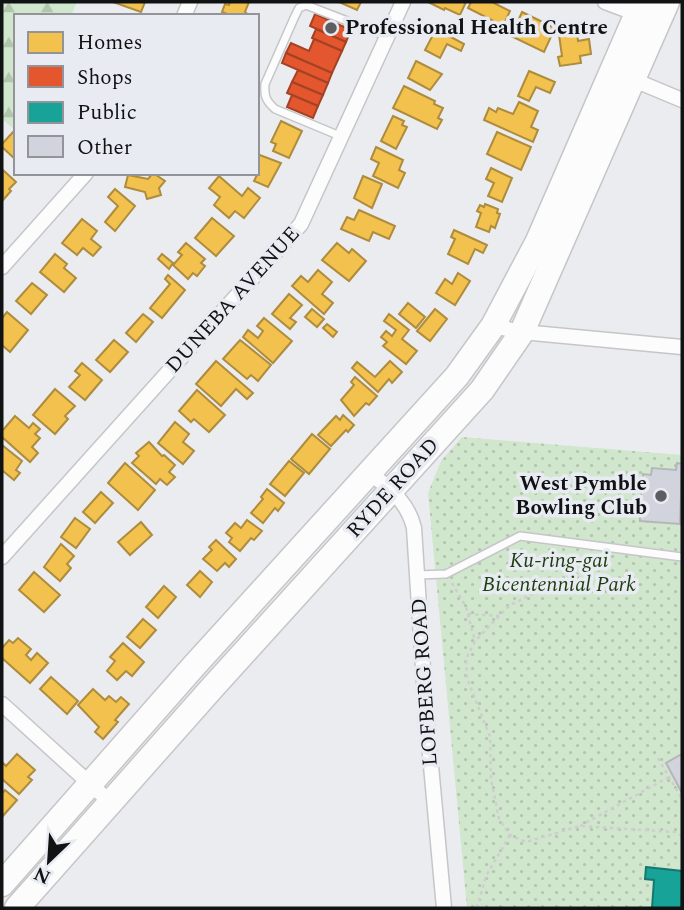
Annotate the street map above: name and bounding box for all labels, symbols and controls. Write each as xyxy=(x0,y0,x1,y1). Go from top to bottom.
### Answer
place label: Professional Health Centre xyxy=(345,12,608,44)
legend xyxy=(14,14,259,175)
marker: Professional Health Centre xyxy=(323,20,339,36)
text: Homes xyxy=(77,27,143,59)
text: Shops xyxy=(77,62,133,94)
text: Public xyxy=(77,97,137,129)
text: Other xyxy=(77,132,132,164)
street label: DUNEBA AVENUE xyxy=(158,219,308,381)
street label: RYDE ROAD xyxy=(339,431,447,545)
place label: West Pymble Bowling Club xyxy=(515,468,647,524)
marker: West Pymble Bowling Club xyxy=(653,488,669,504)
park label: Ku-ring-gai Bicentennial Park xyxy=(482,545,636,601)
street label: LOFBERG ROAD xyxy=(403,597,447,767)
north arrow xyxy=(14,826,84,896)
text: N xyxy=(29,859,56,891)

